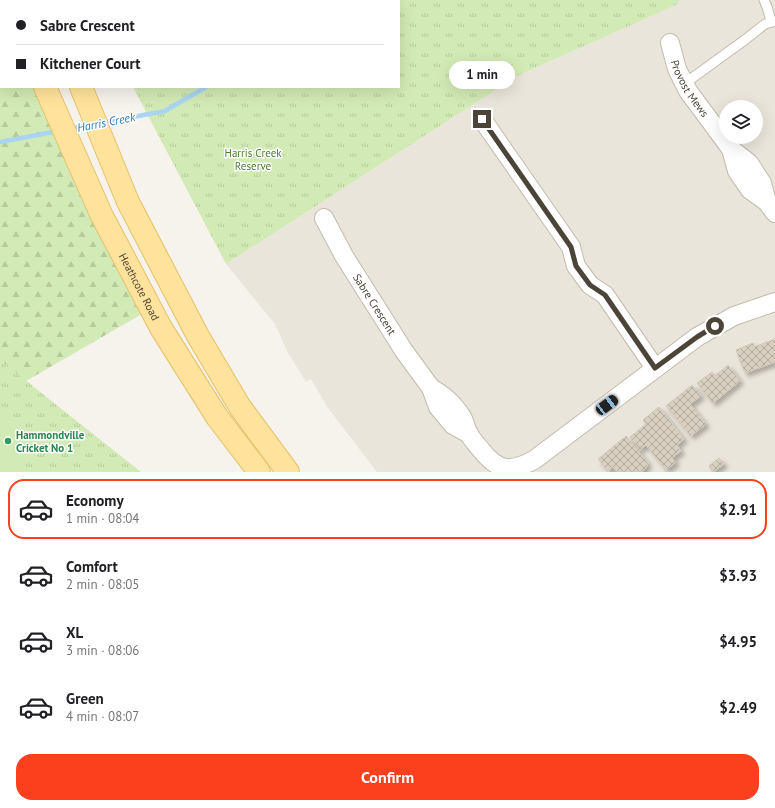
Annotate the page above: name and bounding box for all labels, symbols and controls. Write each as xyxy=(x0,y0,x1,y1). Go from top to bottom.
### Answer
text: Sabre Crescent xyxy=(40,16,135,35)
text: Kitchener Court xyxy=(40,54,140,73)
street label: Provost Mews xyxy=(668,58,712,120)
callout: 1 min xyxy=(449,61,515,89)
text: 1 min xyxy=(466,66,498,83)
map controls xyxy=(719,100,763,144)
button: layers xyxy=(719,100,763,144)
water label: Harris Creek xyxy=(76,109,137,135)
route end xyxy=(473,110,491,128)
park label: Harris Creek Reserve xyxy=(224,146,282,173)
street label: Heathcote Road xyxy=(116,251,163,323)
street label: Sabre Crescent xyxy=(350,271,399,338)
route start xyxy=(706,317,724,335)
car xyxy=(594,393,620,417)
place label: Hammondville Cricket No 1 xyxy=(16,428,85,455)
marker: Hammondville Cricket No 1 xyxy=(3,436,13,446)
icon: car xyxy=(18,491,54,527)
text: Economy xyxy=(66,491,124,510)
text: $2.91 xyxy=(719,500,757,519)
text: 1 min · 08:04 xyxy=(66,510,139,527)
icon: car xyxy=(18,557,54,593)
text: Comfort xyxy=(66,557,118,576)
text: $3.93 xyxy=(719,566,757,585)
text: 2 min · 08:05 xyxy=(66,576,139,593)
icon: car xyxy=(18,623,54,659)
text: XL xyxy=(66,623,83,642)
text: $4.95 xyxy=(719,632,757,651)
text: 3 min · 08:06 xyxy=(66,642,139,659)
icon: car xyxy=(18,689,54,725)
text: Green xyxy=(66,689,104,708)
text: $2.49 xyxy=(719,698,757,717)
text: 4 min · 08:07 xyxy=(66,708,139,725)
button: Confirm xyxy=(16,754,759,800)

